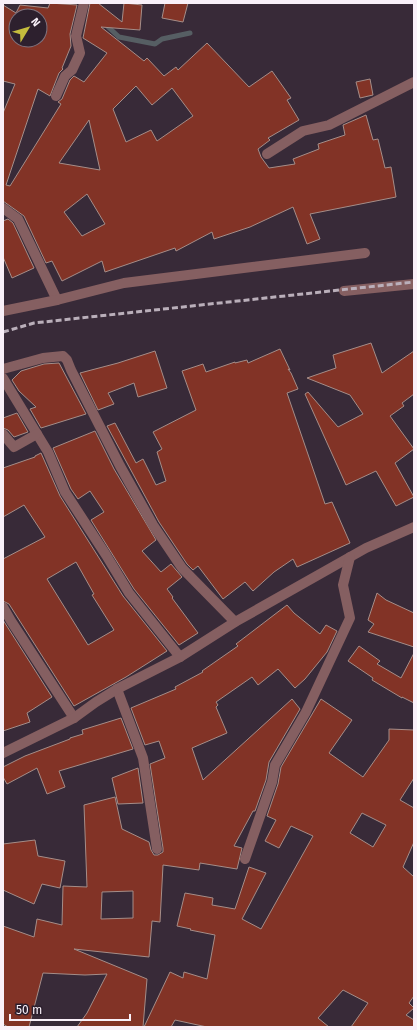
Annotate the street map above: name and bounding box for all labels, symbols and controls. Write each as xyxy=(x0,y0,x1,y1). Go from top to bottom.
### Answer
north arrow xyxy=(8,8,48,48)
text: N xyxy=(28,15,43,29)
scale bar xyxy=(10,996,130,1022)
text: 50 m xyxy=(16,1003,42,1017)

